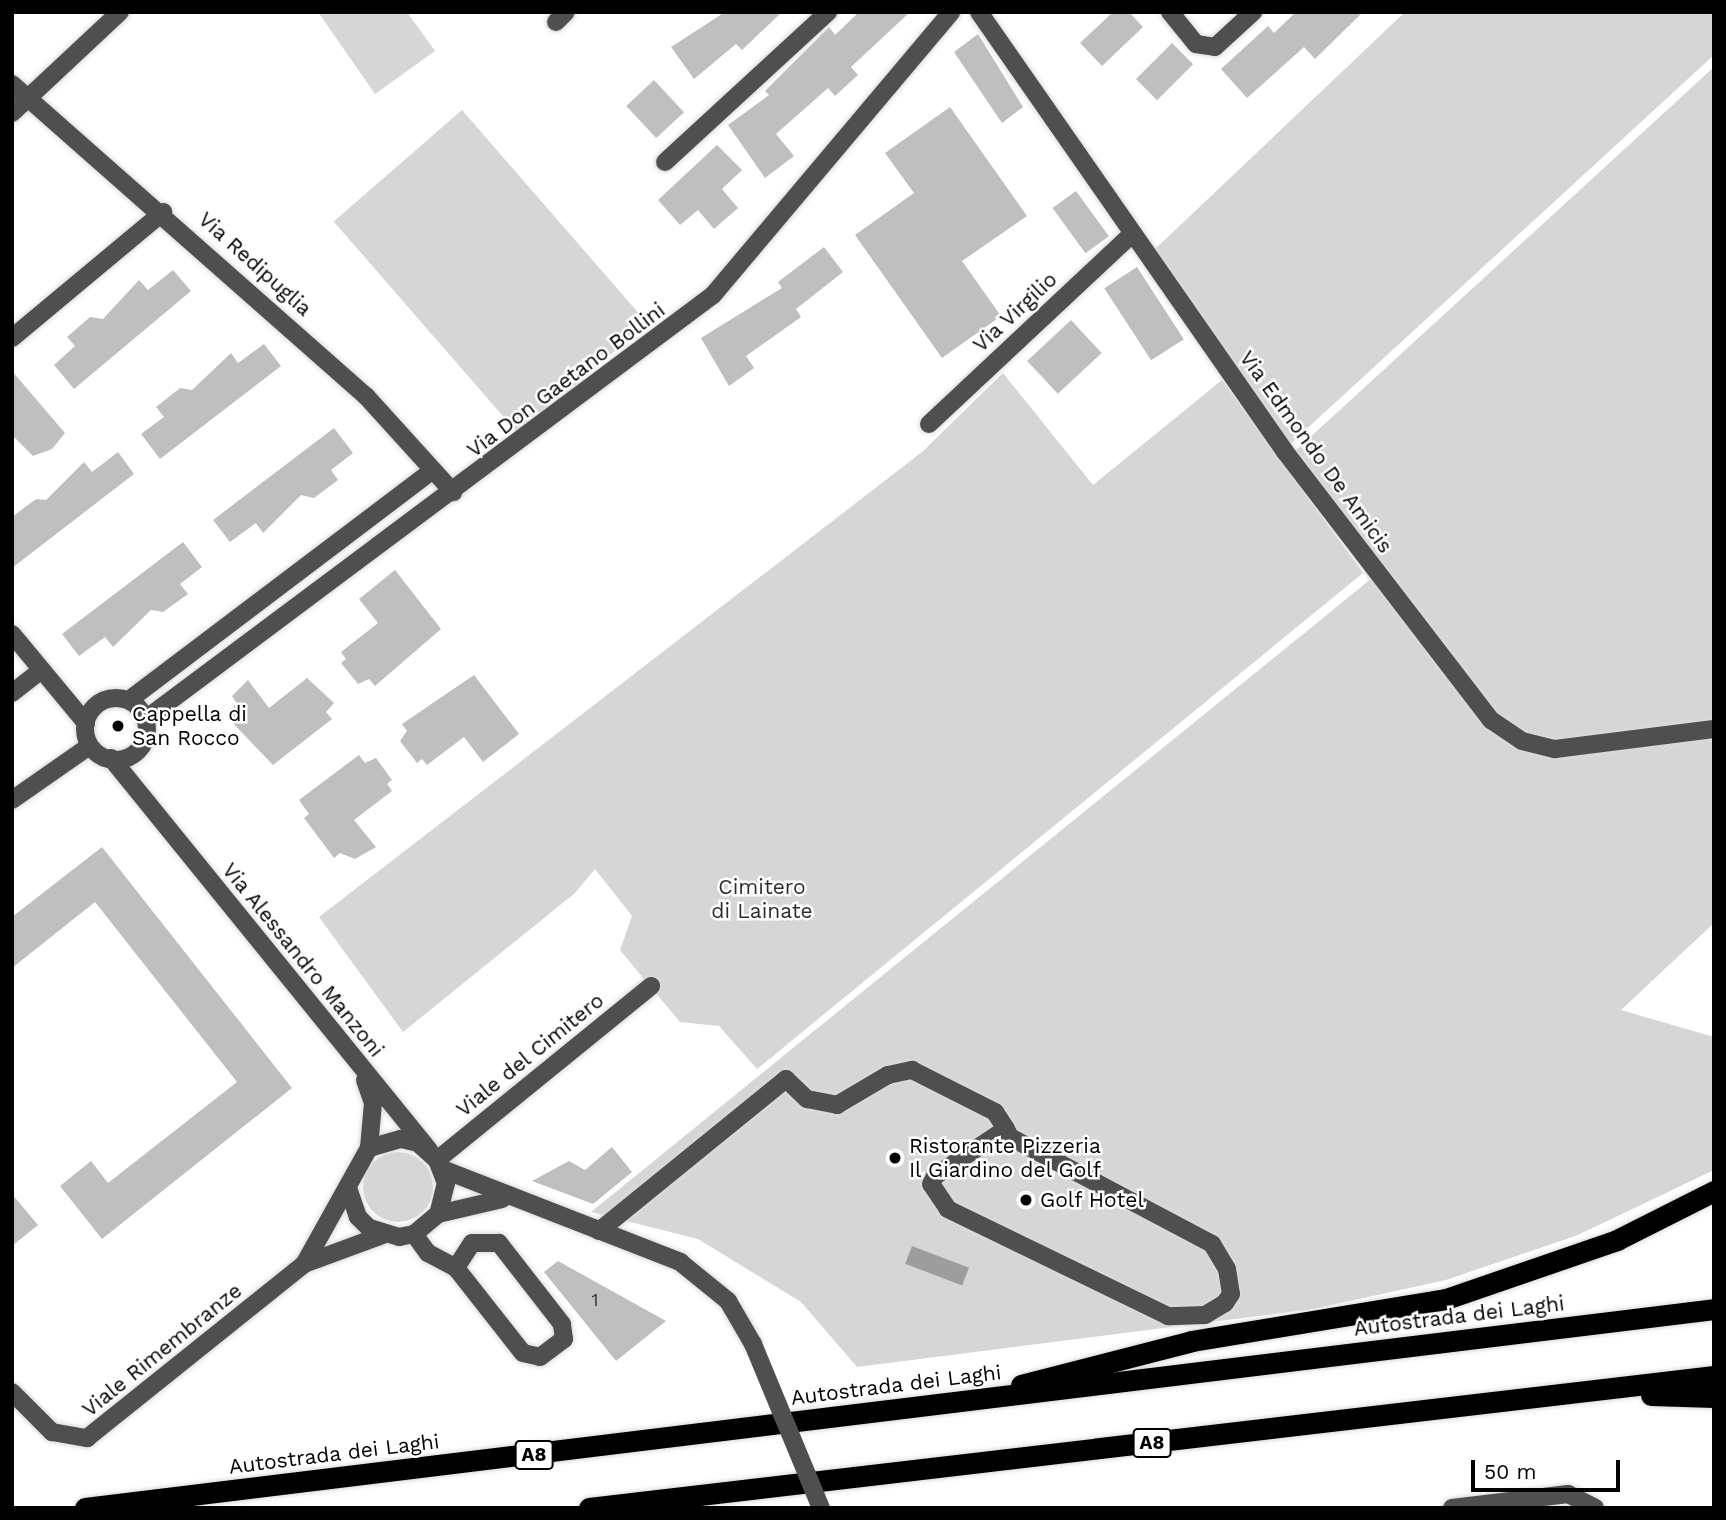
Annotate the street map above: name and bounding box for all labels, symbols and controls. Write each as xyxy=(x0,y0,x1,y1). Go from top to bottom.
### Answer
street label: Via Redipuglia xyxy=(193,206,317,322)
street label: Via Virgilio xyxy=(967,266,1063,358)
street label: Via Don Gaetano Bollini xyxy=(462,297,670,463)
street label: Via Edmondo De Amicis xyxy=(1234,345,1398,559)
place label: Cappella di San Rocco xyxy=(132,701,247,751)
marker: Cappella di San Rocco xyxy=(110,718,126,734)
street label: Via Alessandro Manzoni xyxy=(217,857,389,1063)
park label: Cimitero di Lainate xyxy=(711,874,813,924)
street label: Viale del Cimitero xyxy=(451,988,609,1122)
place label: Ristorante Pizzeria Il Giardino del Golf xyxy=(909,1133,1102,1183)
marker: Ristorante Pizzeria Il Giardino del Golf xyxy=(887,1150,903,1166)
place label: Golf Hotel xyxy=(1040,1187,1145,1213)
marker: Golf Hotel xyxy=(1018,1192,1034,1208)
street label: Viale Rimembranze xyxy=(77,1278,247,1422)
house number: 1 xyxy=(591,1289,599,1311)
street label: Autostrada dei Laghi xyxy=(1352,1291,1566,1341)
street label: Autostrada dei Laghi xyxy=(789,1360,1003,1410)
road number: A8 xyxy=(1131,1428,1173,1458)
street label: Autostrada dei Laghi xyxy=(227,1429,441,1479)
road number: A8 xyxy=(513,1440,555,1470)
scale bar xyxy=(1474,1446,1623,1490)
text: 50 m xyxy=(1484,1459,1536,1484)

